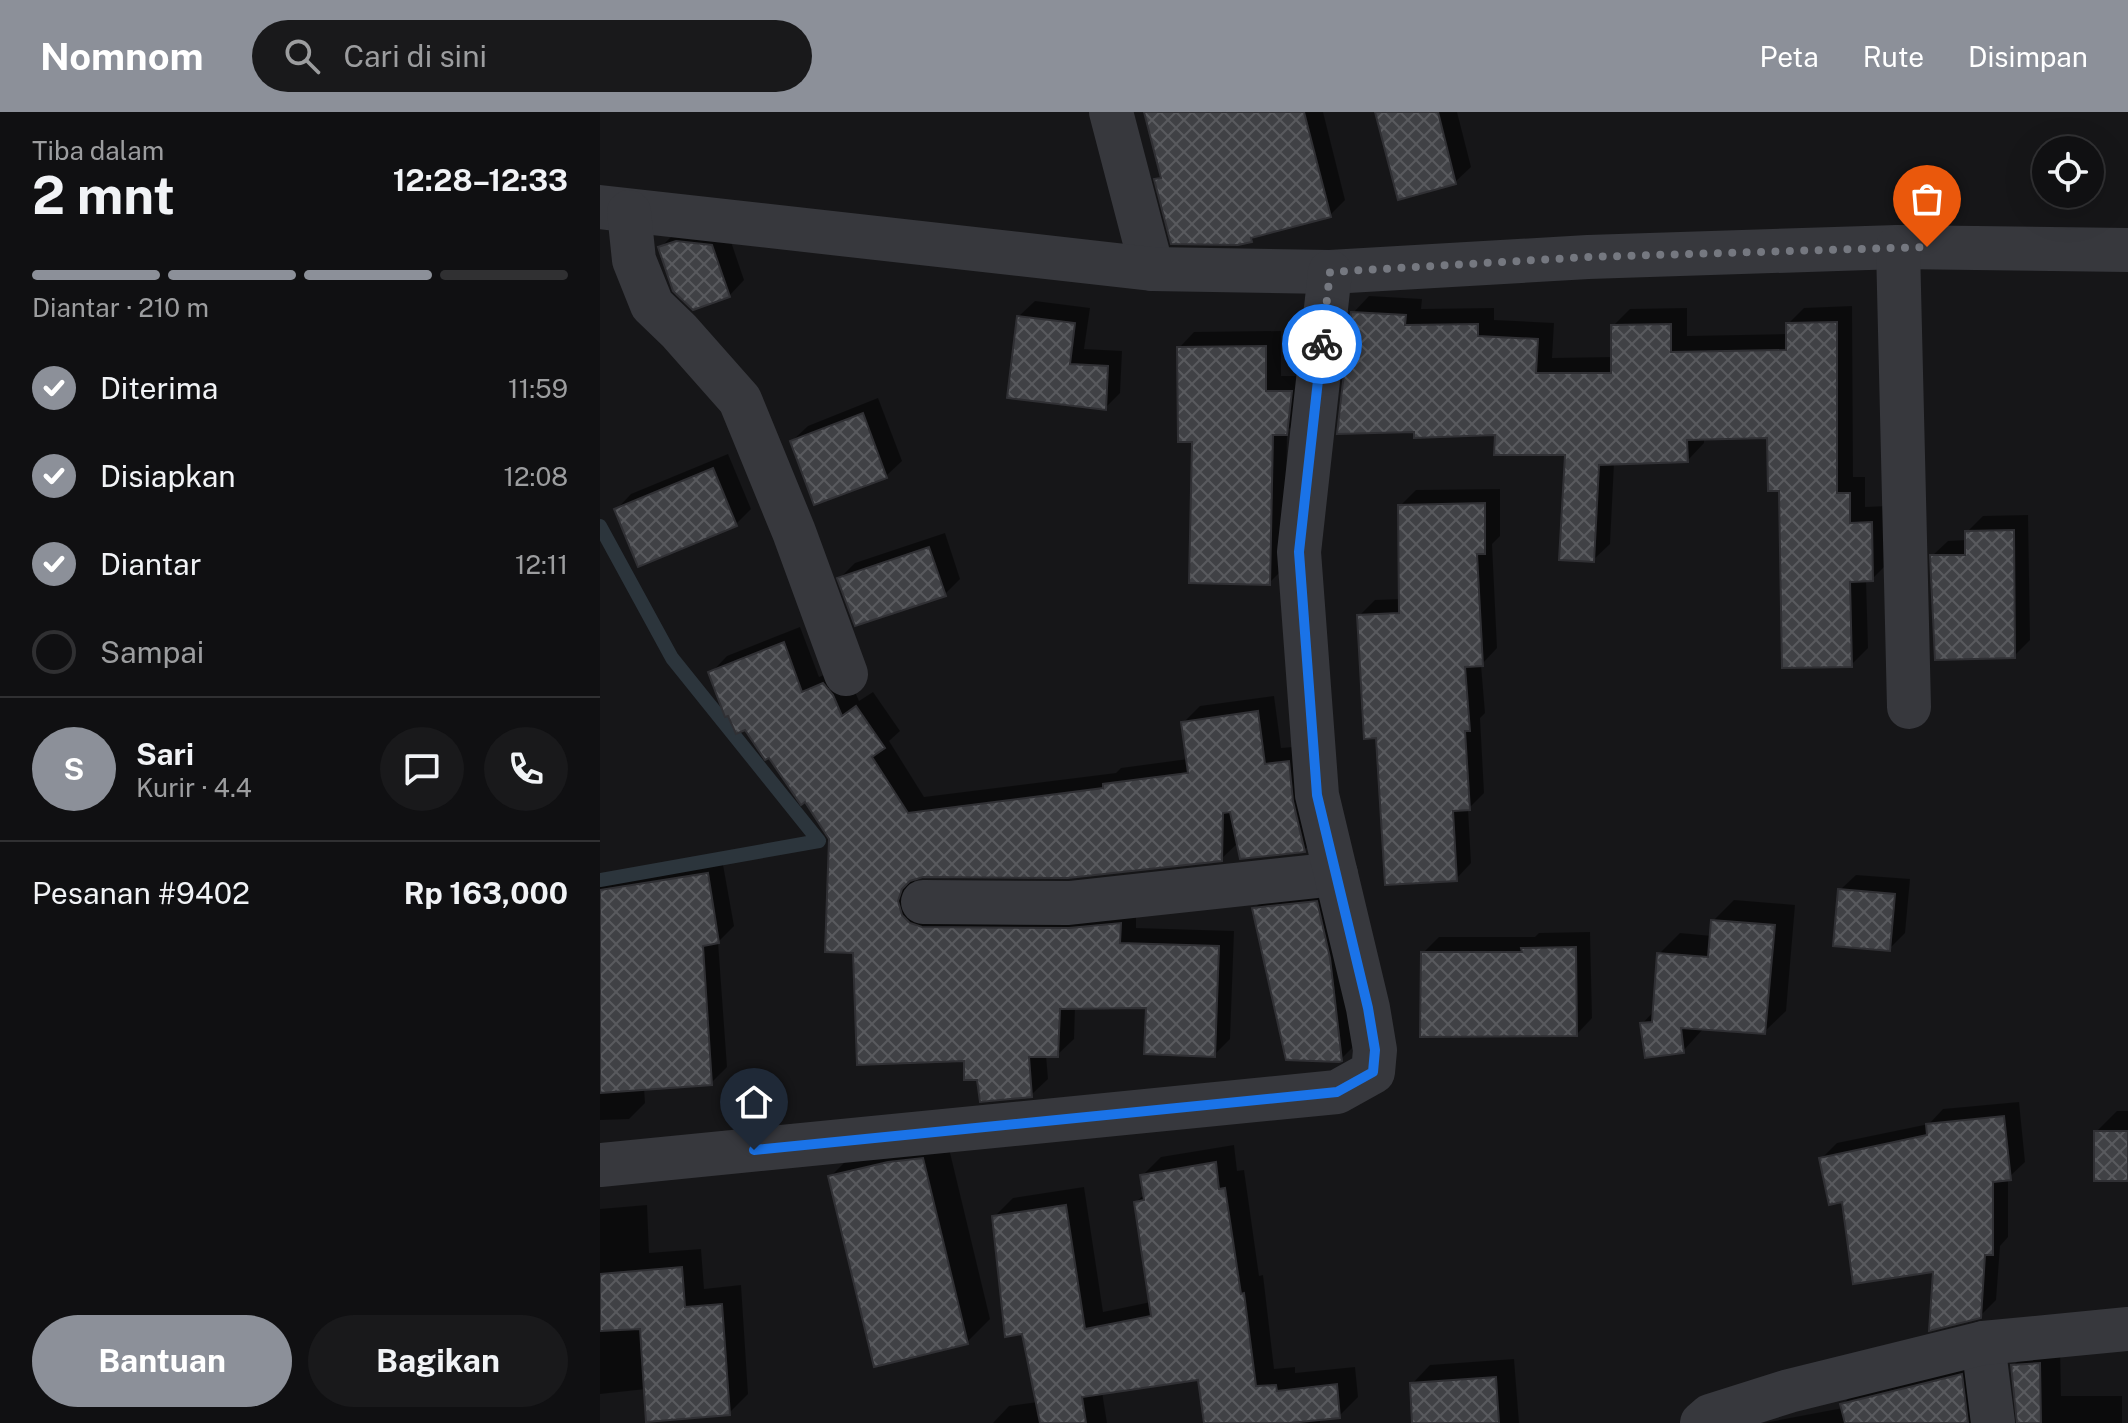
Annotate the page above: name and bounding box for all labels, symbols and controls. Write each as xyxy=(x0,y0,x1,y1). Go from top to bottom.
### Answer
search box xyxy=(252,20,812,92)
text: Nomnom xyxy=(40,34,204,79)
icon: search xyxy=(280,34,324,78)
text: Cari di sini xyxy=(344,38,487,74)
text: Peta xyxy=(1760,40,1819,73)
text: Rute xyxy=(1863,40,1924,73)
text: Disimpan xyxy=(1968,40,2088,73)
text: Tiba dalam xyxy=(32,135,164,166)
map controls xyxy=(2032,136,2104,208)
button: locate xyxy=(2032,136,2104,208)
text: 12:28–12:33 xyxy=(393,162,568,198)
text: 2 mnt xyxy=(32,165,175,226)
pin xyxy=(1893,165,1961,247)
icon: bag xyxy=(1905,177,1949,221)
text: Diantar · 210 m xyxy=(32,292,209,323)
courier xyxy=(1282,304,1362,384)
icon: bike xyxy=(1300,322,1344,366)
icon: check xyxy=(32,366,76,410)
text: Diterima xyxy=(100,370,218,406)
text: 11:59 xyxy=(508,373,568,404)
icon: check xyxy=(32,454,76,498)
text: Disiapkan xyxy=(100,458,236,494)
text: 12:08 xyxy=(503,461,568,492)
icon: check xyxy=(32,542,76,586)
text: Diantar xyxy=(100,546,201,582)
text: 12:11 xyxy=(515,549,568,580)
text: Sampai xyxy=(100,634,204,670)
button: chat xyxy=(380,727,464,811)
button: phone xyxy=(484,727,568,811)
text: Sari xyxy=(136,736,194,772)
text: S xyxy=(64,751,84,787)
text: Kurir · 4.4 xyxy=(136,772,252,803)
text: Pesanan #9402 xyxy=(32,875,250,911)
text: Rp 163,000 xyxy=(404,875,568,911)
pin xyxy=(720,1068,788,1150)
icon: home xyxy=(732,1080,776,1124)
button: Bantuan xyxy=(32,1315,292,1407)
button: Bagikan xyxy=(308,1315,568,1407)

